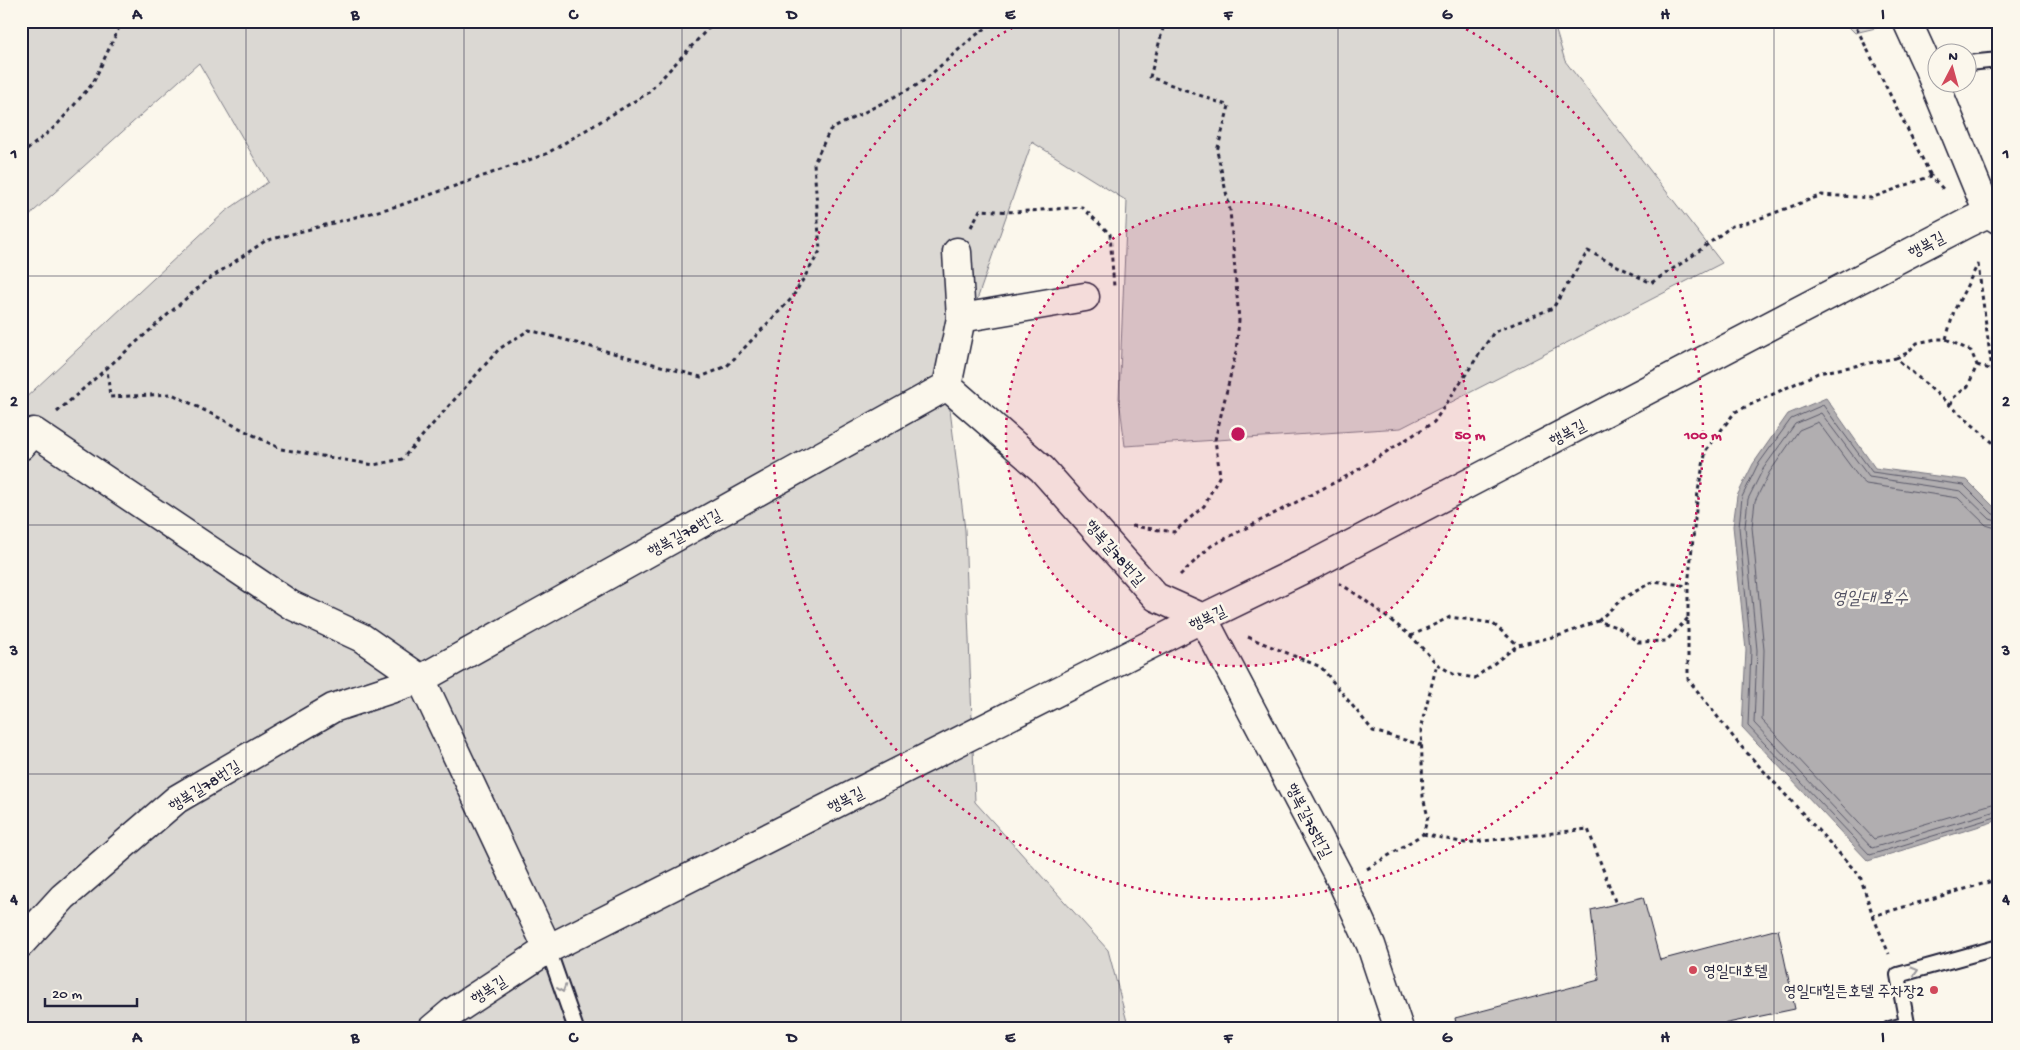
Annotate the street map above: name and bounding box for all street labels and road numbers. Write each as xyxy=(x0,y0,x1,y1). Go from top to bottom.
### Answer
street label: 행복길 xyxy=(1906,230,1949,265)
street label: 행복길 xyxy=(1547,418,1590,453)
street label: 행복길78번길 xyxy=(645,507,726,563)
street label: 행복길78번길 xyxy=(1079,517,1147,591)
street label: 행복길 xyxy=(1187,603,1230,637)
street label: 행복길78번길 xyxy=(166,758,246,818)
street label: 행복길75번길 xyxy=(1280,781,1334,862)
street label: 행복길 xyxy=(825,785,868,819)
street label: 행복길 xyxy=(469,973,511,1010)

